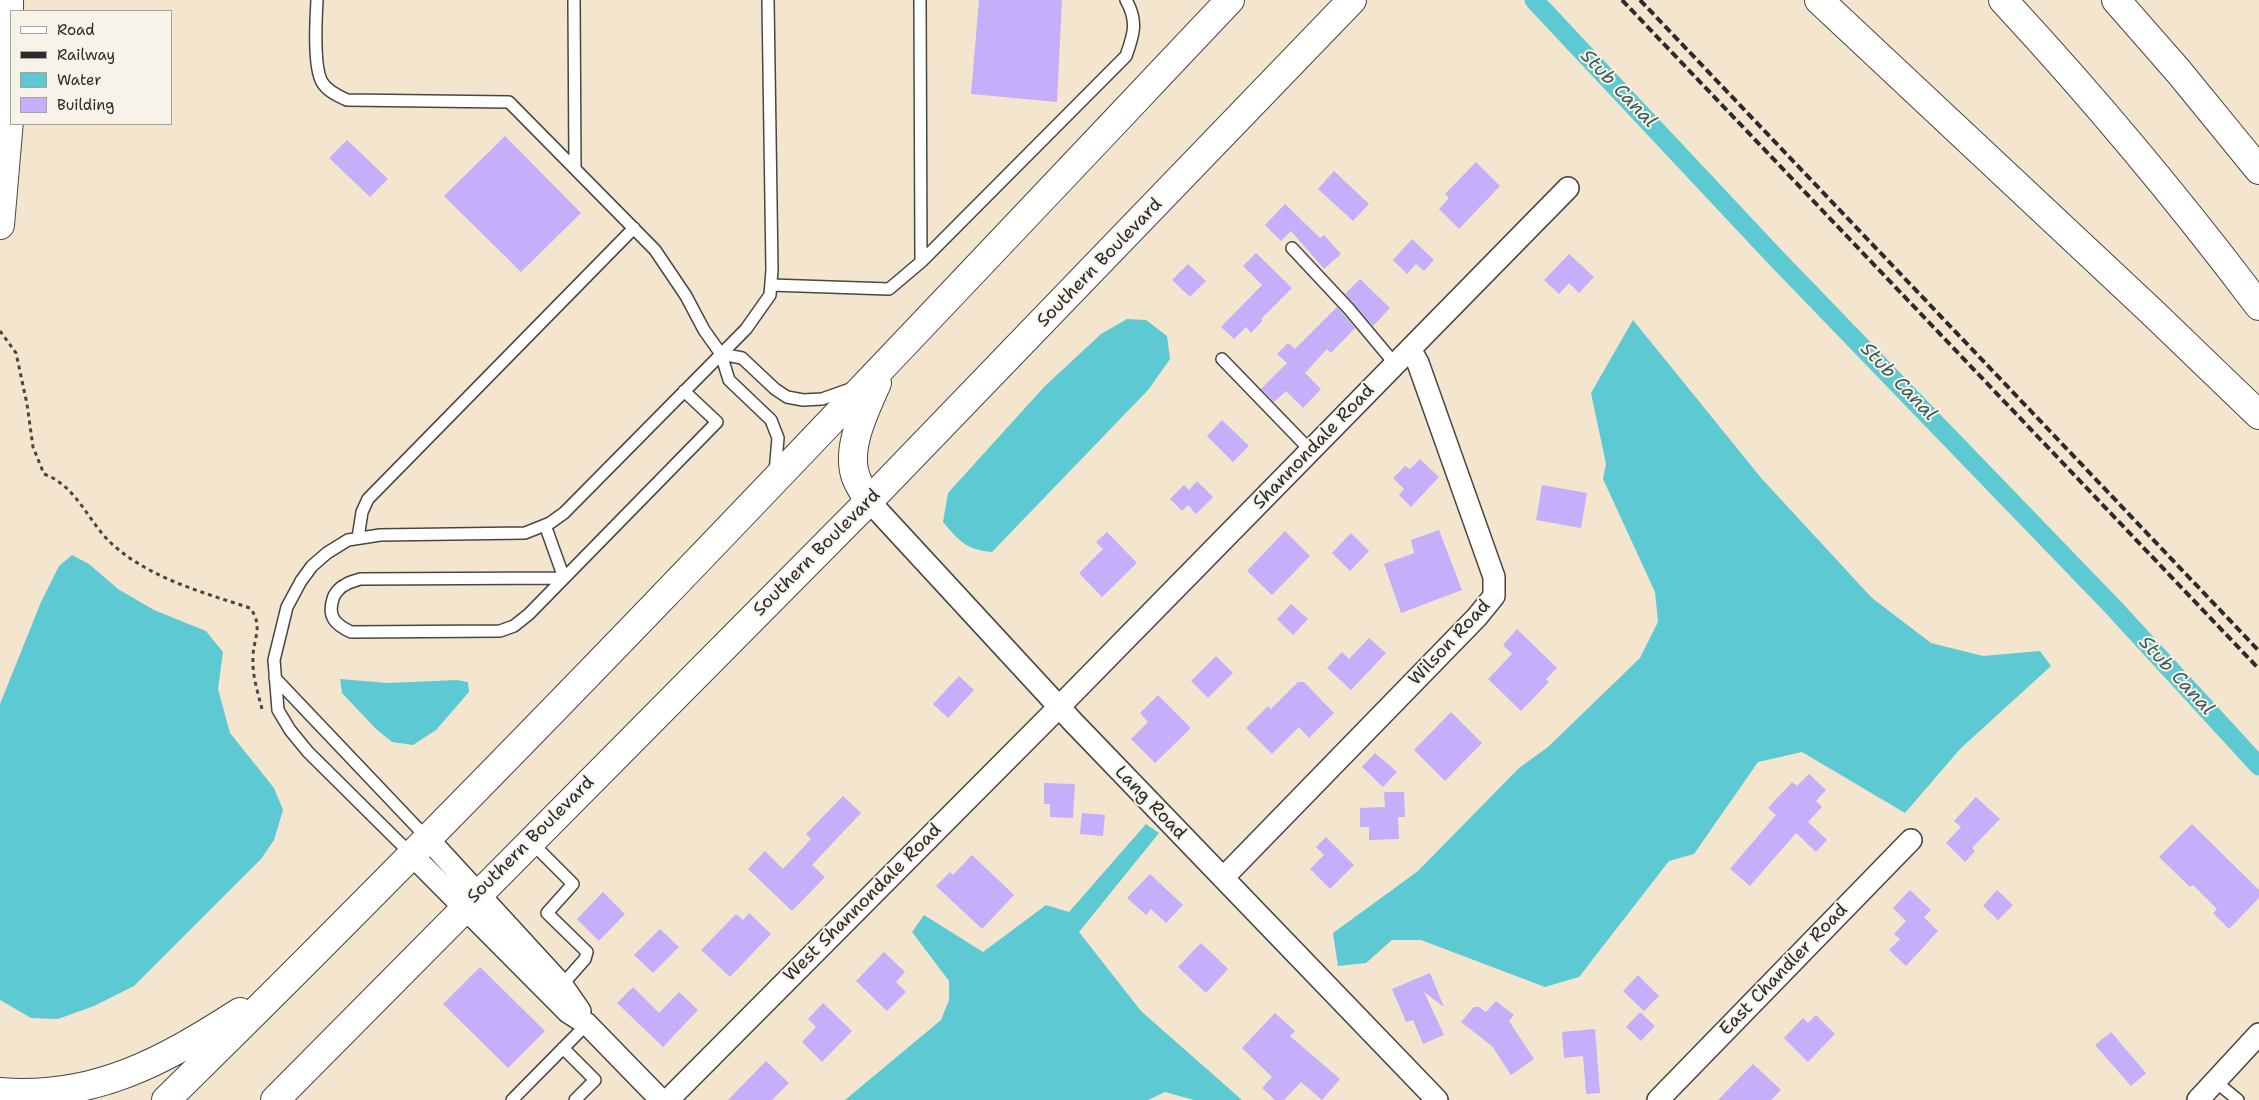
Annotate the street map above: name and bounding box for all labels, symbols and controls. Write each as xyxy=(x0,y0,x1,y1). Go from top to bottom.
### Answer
legend xyxy=(10,10,172,125)
text: Road xyxy=(57,20,95,40)
text: Railway xyxy=(57,45,115,65)
water label: Stub Canal xyxy=(1575,45,1661,133)
text: Water xyxy=(57,70,101,90)
text: Building xyxy=(57,95,114,115)
street label: Southern Boulevard xyxy=(1033,194,1167,332)
water label: Stub Canal xyxy=(1855,338,1941,426)
street label: Shannondale Road xyxy=(1249,380,1379,514)
street label: Southern Boulevard xyxy=(749,485,885,621)
street label: Wilson Road xyxy=(1405,596,1495,690)
water label: Stub Canal xyxy=(2134,632,2218,720)
street label: Lang Road xyxy=(1110,762,1190,844)
street label: Southern Boulevard xyxy=(463,772,599,908)
street label: West Shannondale Road xyxy=(780,820,946,986)
street label: East Chandler Road xyxy=(1715,900,1853,1040)

